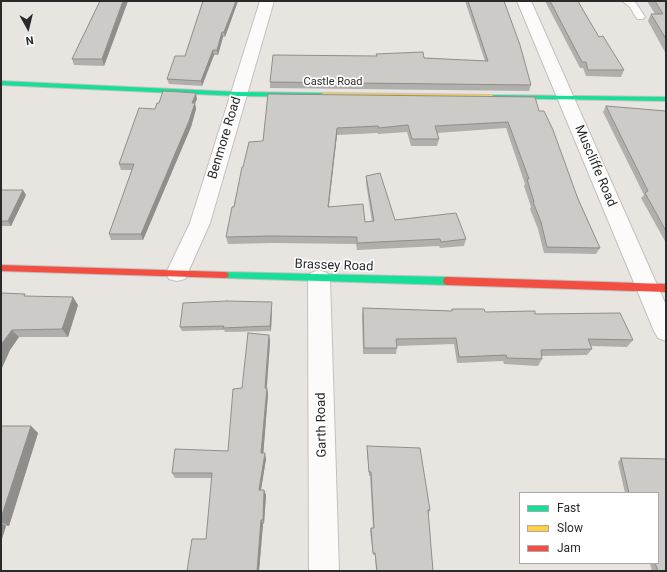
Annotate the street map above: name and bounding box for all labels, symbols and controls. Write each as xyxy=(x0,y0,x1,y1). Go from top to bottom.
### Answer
north arrow xyxy=(8,8,48,48)
text: N xyxy=(25,33,34,47)
street label: Castle Road xyxy=(304,75,362,89)
street label: Benmore Road xyxy=(205,95,245,181)
street label: Muscliffe Road xyxy=(571,123,619,209)
street label: Brassey Road xyxy=(294,257,374,275)
street label: Garth Road xyxy=(314,392,330,458)
legend xyxy=(519,492,659,564)
text: Fast xyxy=(557,501,580,515)
text: Slow xyxy=(557,521,583,535)
text: Jam xyxy=(557,541,581,555)

